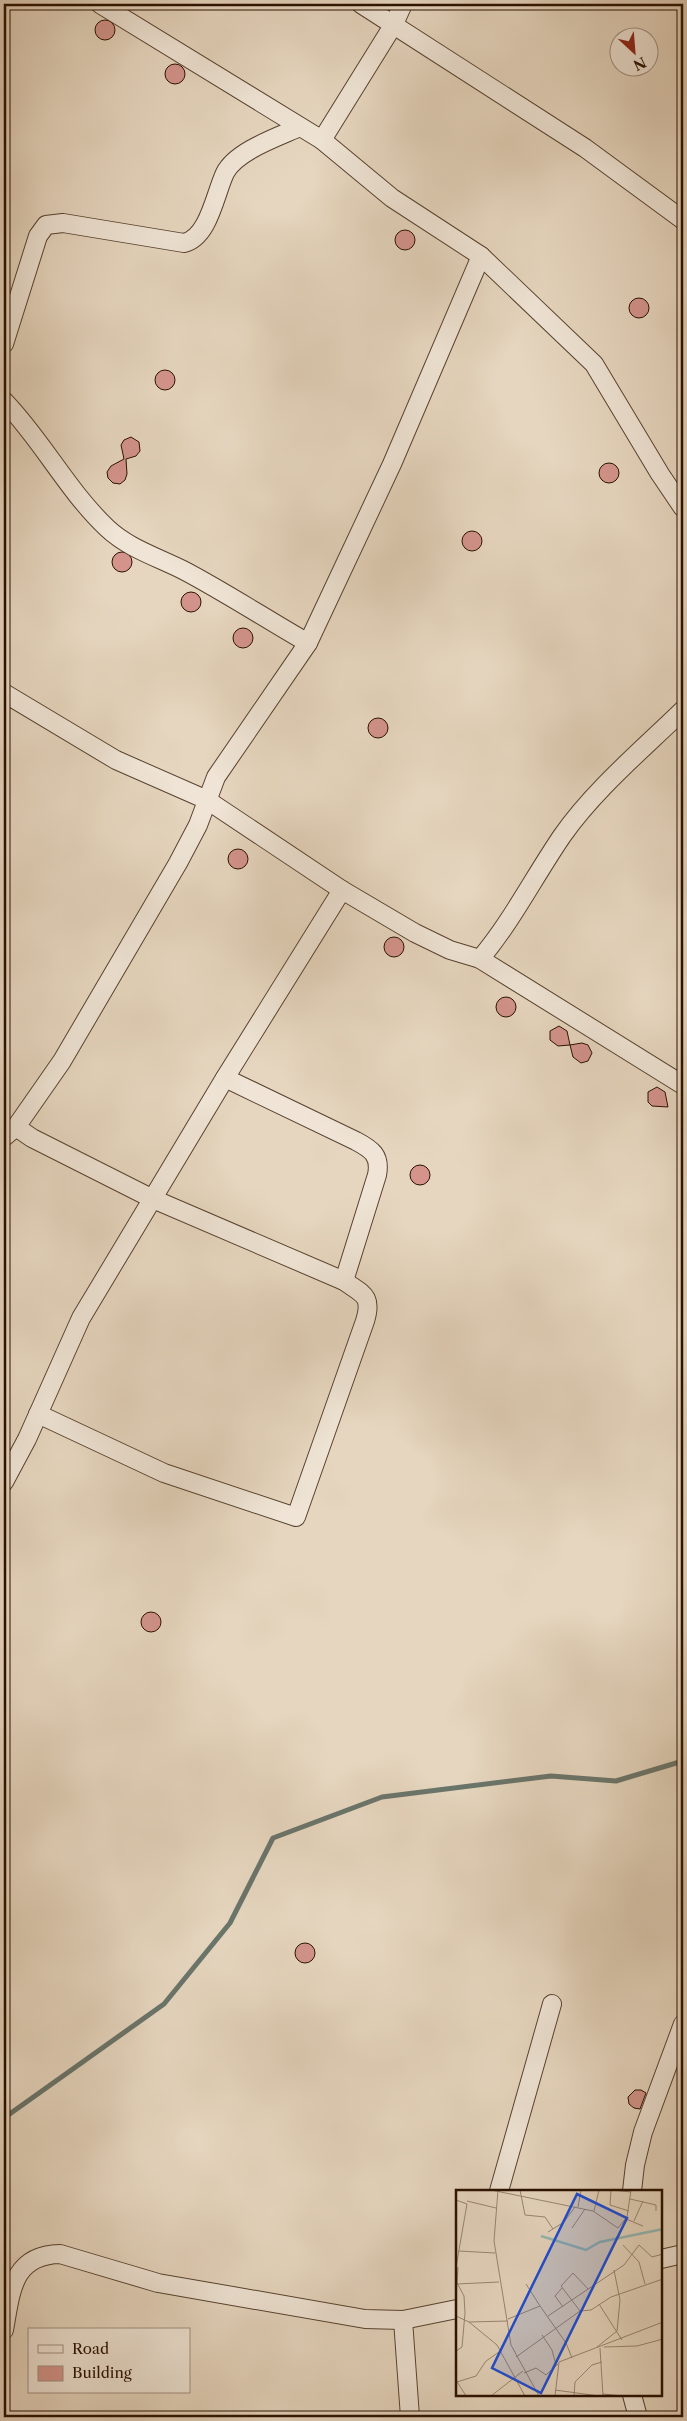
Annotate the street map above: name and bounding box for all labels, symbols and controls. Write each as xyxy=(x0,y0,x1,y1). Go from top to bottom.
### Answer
north arrow xyxy=(610,28,660,78)
text: N xyxy=(630,53,649,74)
inset map xyxy=(456,2190,662,2396)
legend xyxy=(28,2328,190,2394)
text: Road xyxy=(72,2339,109,2358)
text: Building xyxy=(72,2363,132,2382)

